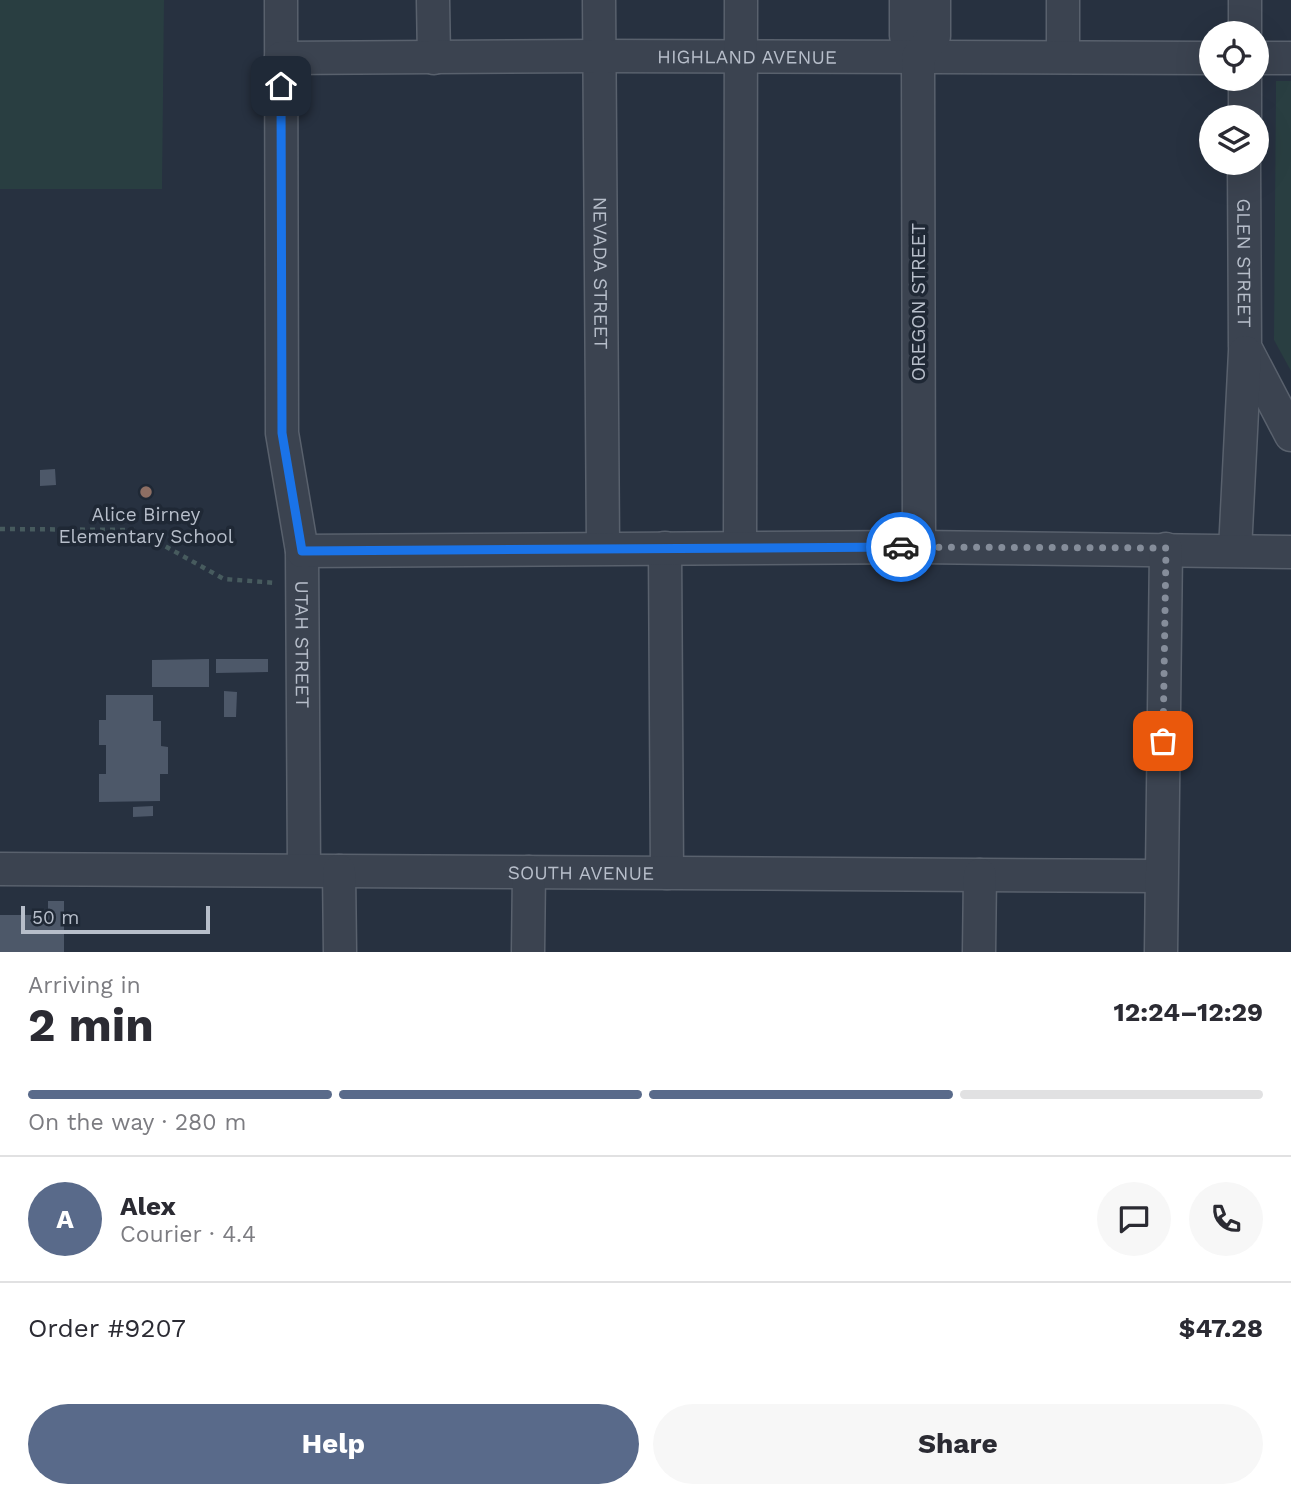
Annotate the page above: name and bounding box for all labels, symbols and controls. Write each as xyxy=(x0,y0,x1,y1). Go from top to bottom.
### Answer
map controls xyxy=(1199,21,1269,175)
button: locate xyxy=(1199,21,1269,91)
street label: HIGHLAND AVENUE xyxy=(657,45,837,69)
pin xyxy=(251,56,311,116)
icon: home xyxy=(262,67,300,105)
button: layers xyxy=(1199,105,1269,175)
street label: NEVADA STREET xyxy=(588,197,613,349)
street label: GLEN STREET xyxy=(1232,198,1256,328)
street label: OREGON STREET xyxy=(907,223,930,381)
marker: Alice Birney Elementary School xyxy=(138,484,154,500)
place label: Alice Birney Elementary School xyxy=(58,503,234,548)
courier xyxy=(866,512,936,582)
icon: car xyxy=(882,528,920,566)
street label: UTAH STREET xyxy=(290,580,314,708)
pin xyxy=(1133,711,1193,771)
icon: bag xyxy=(1144,722,1182,760)
street label: SOUTH AVENUE xyxy=(508,861,654,885)
scale bar xyxy=(21,903,210,935)
text: 50 m xyxy=(32,906,79,929)
text: Arriving in xyxy=(28,972,141,999)
text: 12:24–12:29 xyxy=(1113,997,1263,1027)
text: 2 min xyxy=(28,998,154,1052)
text: On the way · 280 m xyxy=(28,1109,246,1136)
button: chat xyxy=(1097,1182,1171,1256)
button: phone xyxy=(1189,1182,1263,1256)
text: Alex xyxy=(120,1191,176,1221)
text: A xyxy=(56,1204,74,1234)
text: Courier · 4.4 xyxy=(120,1221,256,1248)
text: Order #9207 xyxy=(28,1313,186,1343)
text: $47.28 xyxy=(1179,1313,1263,1343)
button: Help xyxy=(28,1404,639,1484)
button: Share xyxy=(653,1404,1263,1484)

